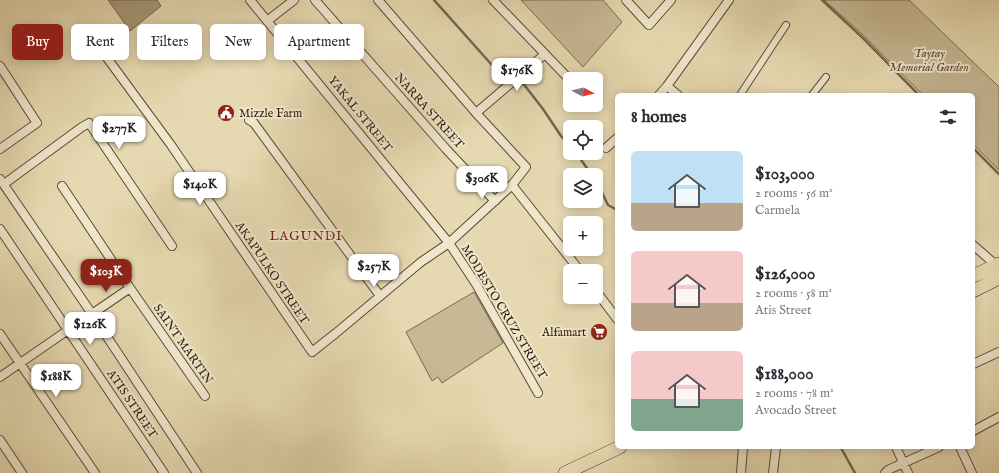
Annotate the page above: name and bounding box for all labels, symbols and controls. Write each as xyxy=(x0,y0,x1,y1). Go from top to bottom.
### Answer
chip: Buy xyxy=(12,24,63,60)
chip: Rent xyxy=(71,24,129,60)
chip: Filters xyxy=(137,24,202,60)
chip: New xyxy=(210,24,266,60)
chip: Apartment xyxy=(274,24,364,60)
park label: Taytay Memorial Garden xyxy=(889,46,969,75)
pin: $176K xyxy=(489,58,545,92)
text: $176K xyxy=(500,62,534,79)
street label: NARRA STREET xyxy=(391,70,467,152)
north arrow xyxy=(563,72,603,112)
map controls xyxy=(563,72,603,304)
street label: YAKAL STREET xyxy=(325,73,395,155)
public building icon: Mizzle Farm xyxy=(216,103,236,123)
place label: Mizzle Farm xyxy=(239,106,302,121)
icon: filters xyxy=(937,106,959,128)
text: 8 homes xyxy=(631,107,686,128)
pin: $277K xyxy=(91,116,147,150)
text: $277K xyxy=(102,120,136,137)
button: locate xyxy=(563,120,603,160)
text: $103,000 xyxy=(755,164,815,185)
pin: $306K xyxy=(454,166,510,200)
icon: home xyxy=(663,167,711,215)
button: layers xyxy=(563,168,603,208)
text: $306K xyxy=(465,170,499,187)
pin: $140K xyxy=(172,172,228,206)
text: $140K xyxy=(183,176,217,193)
text: 2 rooms · 56 m² xyxy=(755,185,833,202)
text: Carmela xyxy=(755,202,800,219)
button: + xyxy=(563,216,603,256)
street label: AKAPULKO STREET xyxy=(231,218,312,327)
district label: LAGUNDI xyxy=(269,228,343,245)
street label: MODESTO CRUZ STREET xyxy=(458,242,550,382)
pin: $257K xyxy=(346,254,402,288)
text: $257K xyxy=(357,258,391,275)
pin: $103K xyxy=(78,259,134,293)
text: $103K xyxy=(90,263,122,280)
button: − xyxy=(563,264,603,304)
text: $126,000 xyxy=(755,264,815,285)
icon: home xyxy=(663,267,711,315)
text: 2 rooms · 58 m² xyxy=(755,285,832,302)
street label: SAINT MARTIN xyxy=(150,301,216,387)
text: Atis Street xyxy=(755,302,811,319)
pin: $126K xyxy=(62,312,118,346)
text: $126K xyxy=(73,316,107,333)
supermarket icon: Alfamart xyxy=(589,322,609,342)
place label: Alfamart xyxy=(541,325,586,340)
pin: $188K xyxy=(28,364,84,398)
text: $188,000 xyxy=(755,364,814,385)
street label: ATIS STREET xyxy=(103,366,161,441)
icon: home xyxy=(663,367,711,415)
text: $188K xyxy=(40,368,72,385)
text: 2 rooms · 78 m² xyxy=(755,385,834,402)
text: Avocado Street xyxy=(755,402,836,419)

